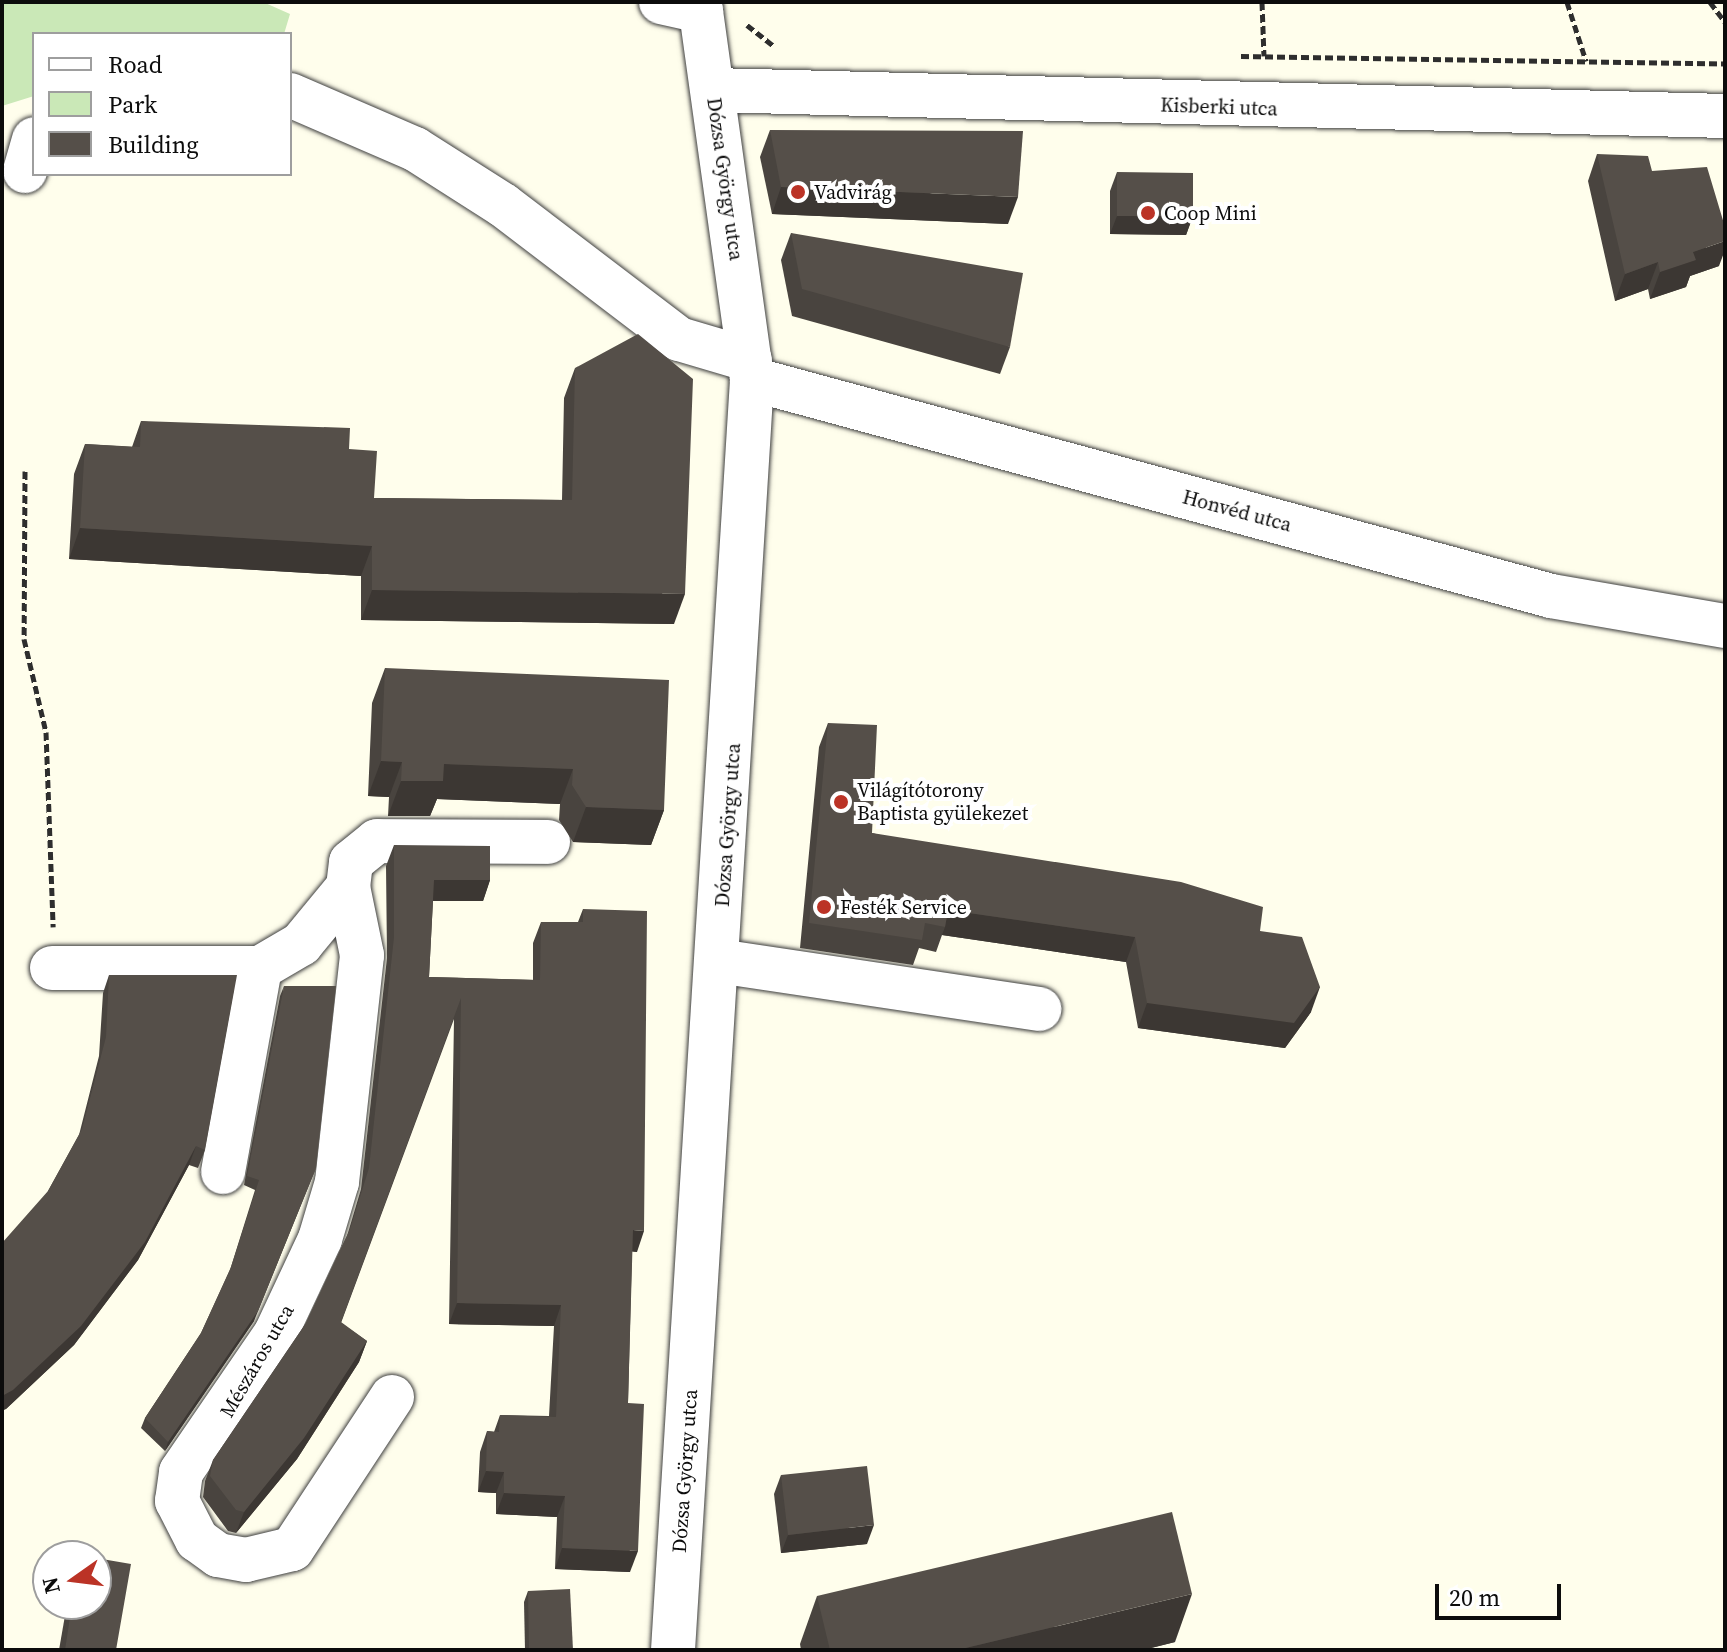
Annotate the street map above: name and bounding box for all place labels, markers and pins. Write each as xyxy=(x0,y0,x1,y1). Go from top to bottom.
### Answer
place label: Vadvirág xyxy=(814,180,892,204)
marker: Vadvirág xyxy=(789,183,807,201)
place label: Coop Mini xyxy=(1164,201,1257,225)
marker: Coop Mini xyxy=(1139,204,1157,222)
place label: Világítótorony Baptista gyülekezet xyxy=(857,778,1028,825)
marker: Világítótorony Baptista gyülekezet xyxy=(832,793,850,811)
place label: Festék Service xyxy=(840,895,967,919)
marker: Festék Service xyxy=(815,898,833,916)

